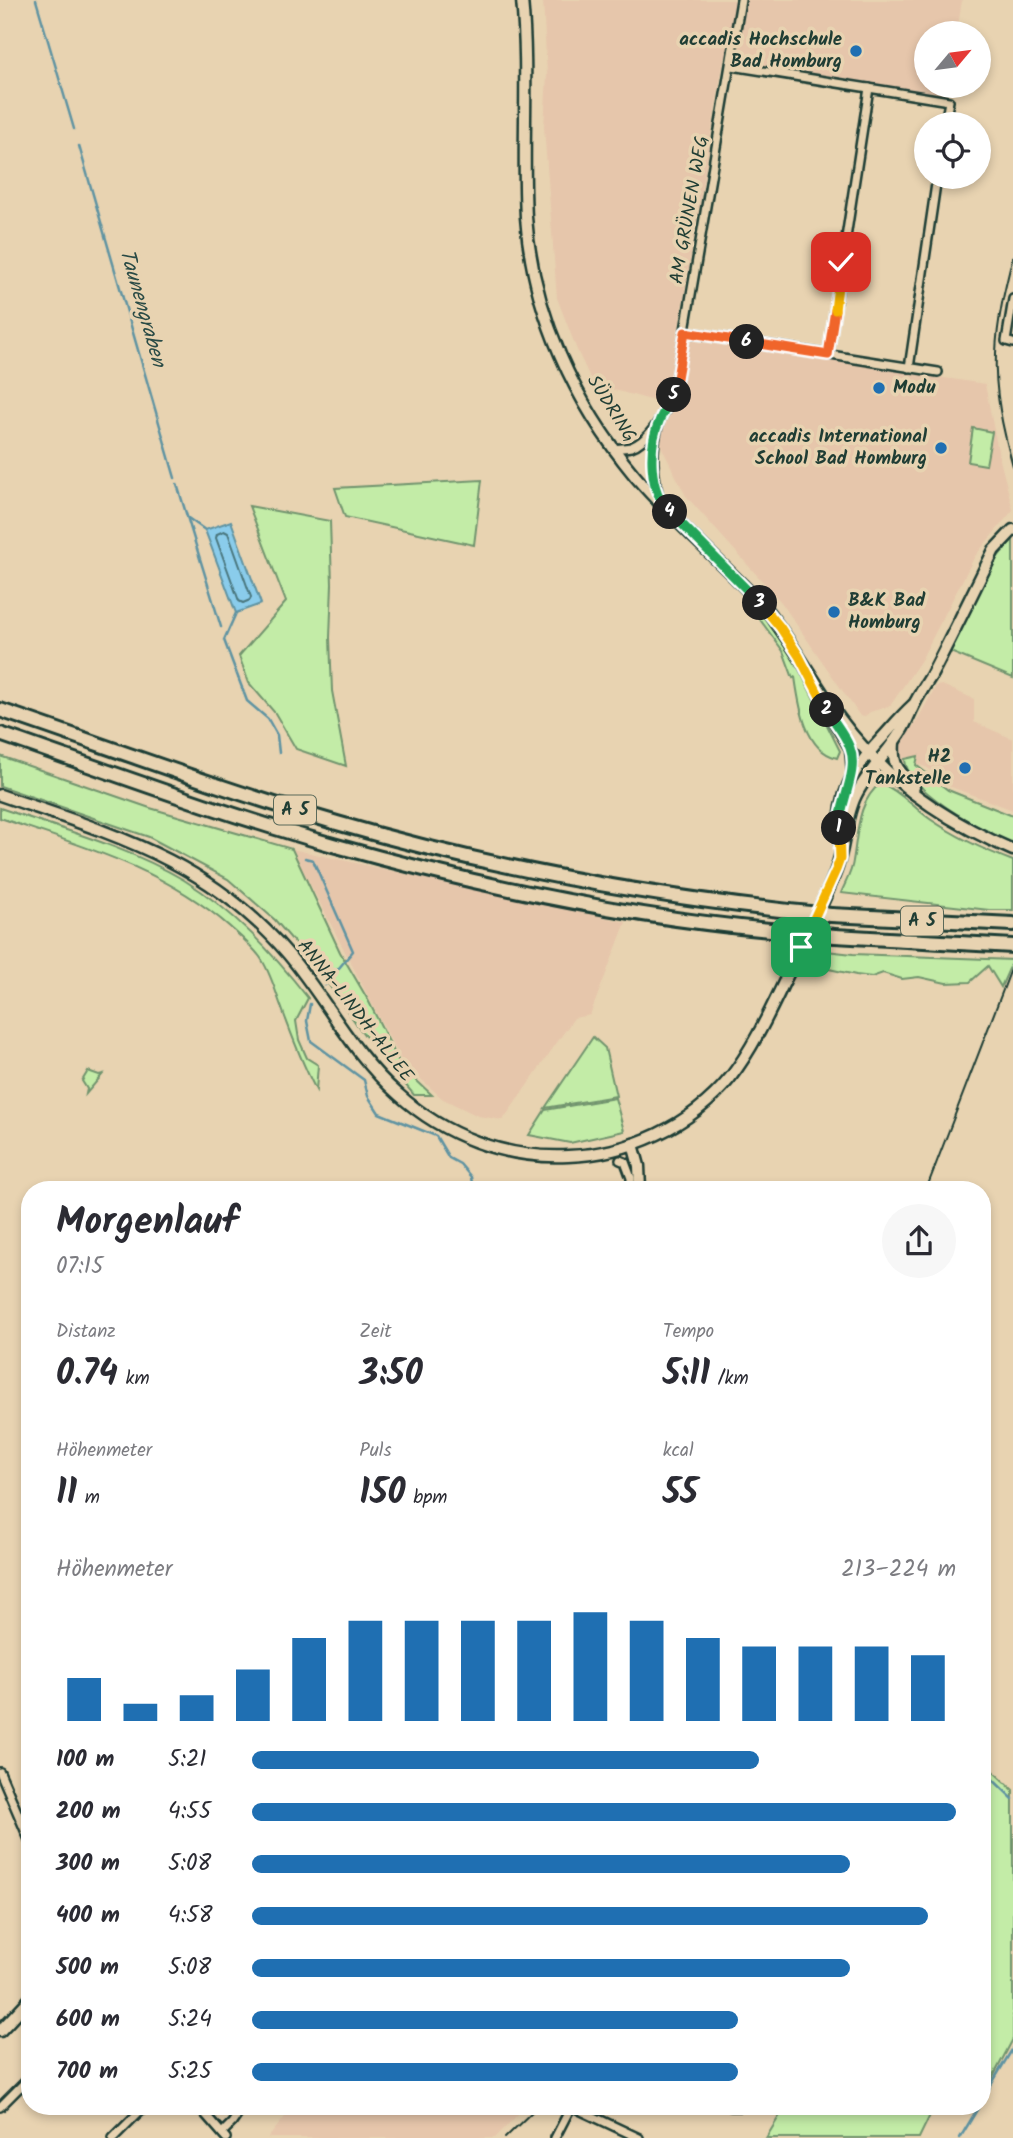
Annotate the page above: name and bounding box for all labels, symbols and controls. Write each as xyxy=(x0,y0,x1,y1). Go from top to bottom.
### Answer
north arrow xyxy=(914,21,990,98)
map controls xyxy=(914,21,991,189)
place label: accadis Hochschule Bad Homburg xyxy=(679,25,842,77)
marker: accadis Hochschule Bad Homburg xyxy=(848,43,864,59)
button: locate xyxy=(914,112,991,189)
street label: AM GRÜNEN WEG xyxy=(662,133,718,287)
pin xyxy=(811,232,871,292)
icon: check xyxy=(822,243,860,281)
water label: Taunengraben xyxy=(109,245,175,373)
pin: 6 xyxy=(730,324,764,360)
text: 6 xyxy=(741,326,752,356)
street label: SÜDRING xyxy=(578,369,644,449)
place label: Modu xyxy=(893,373,936,403)
pin: 5 xyxy=(656,378,692,412)
text: 5 xyxy=(669,379,678,409)
marker: Modu xyxy=(871,380,887,396)
place label: accadis International School Bad Homburg xyxy=(749,422,928,474)
marker: accadis International School Bad Homburg xyxy=(933,440,949,456)
pin: 4 xyxy=(652,494,688,530)
text: 4 xyxy=(664,496,675,526)
pin: 3 xyxy=(742,586,778,620)
place label: B&K Bad Homburg xyxy=(848,586,926,638)
text: 3 xyxy=(754,587,765,617)
marker: B&K Bad Homburg xyxy=(826,604,842,620)
pin: 2 xyxy=(810,692,844,728)
text: 2 xyxy=(821,694,832,724)
place label: H2 Tankstelle xyxy=(865,742,951,794)
marker: H2 Tankstelle xyxy=(957,760,973,776)
road number: A 5 xyxy=(274,796,316,824)
pin: 1 xyxy=(822,810,856,846)
text: 1 xyxy=(836,812,841,842)
road number: A 5 xyxy=(901,906,943,936)
pin xyxy=(771,917,831,977)
icon: arrive xyxy=(782,928,820,966)
street label: ANNA-LINDH-ALLEE xyxy=(289,933,421,1090)
text: Morgenlauf xyxy=(56,1193,238,1253)
button: share xyxy=(882,1204,956,1278)
text: 07:15 xyxy=(56,1249,103,1285)
text: Distanz xyxy=(56,1317,116,1347)
text: Zeit xyxy=(359,1317,392,1347)
text: Tempo xyxy=(663,1317,714,1347)
text: 0.74 xyxy=(56,1347,118,1403)
text: 3:50 xyxy=(359,1347,423,1403)
text: 5:11 xyxy=(663,1347,710,1403)
text: km xyxy=(118,1364,150,1394)
text: /km xyxy=(710,1364,749,1394)
text: Höhenmeter xyxy=(56,1436,152,1466)
text: Puls xyxy=(359,1436,392,1466)
text: kcal xyxy=(663,1436,694,1466)
text: 11 xyxy=(56,1466,77,1522)
text: 150 xyxy=(359,1466,406,1522)
text: 55 xyxy=(663,1466,698,1522)
text: m xyxy=(77,1483,100,1513)
text: bpm xyxy=(406,1483,447,1513)
text: Höhenmeter xyxy=(56,1552,172,1588)
text: 213–224 m xyxy=(841,1552,956,1588)
text: 100 m xyxy=(56,1742,114,1778)
text: 5:21 xyxy=(168,1742,207,1778)
text: 200 m xyxy=(56,1794,121,1830)
text: 4:55 xyxy=(168,1794,211,1830)
text: 300 m xyxy=(56,1846,120,1882)
text: 5:08 xyxy=(168,1846,211,1882)
text: 400 m xyxy=(56,1898,120,1934)
text: 4:58 xyxy=(168,1898,213,1934)
text: 500 m xyxy=(56,1950,119,1986)
text: 5:08 xyxy=(168,1950,211,1986)
text: 600 m xyxy=(56,2002,120,2038)
text: 5:24 xyxy=(168,2002,212,2038)
text: 700 m xyxy=(56,2054,118,2090)
text: 5:25 xyxy=(168,2054,212,2090)

